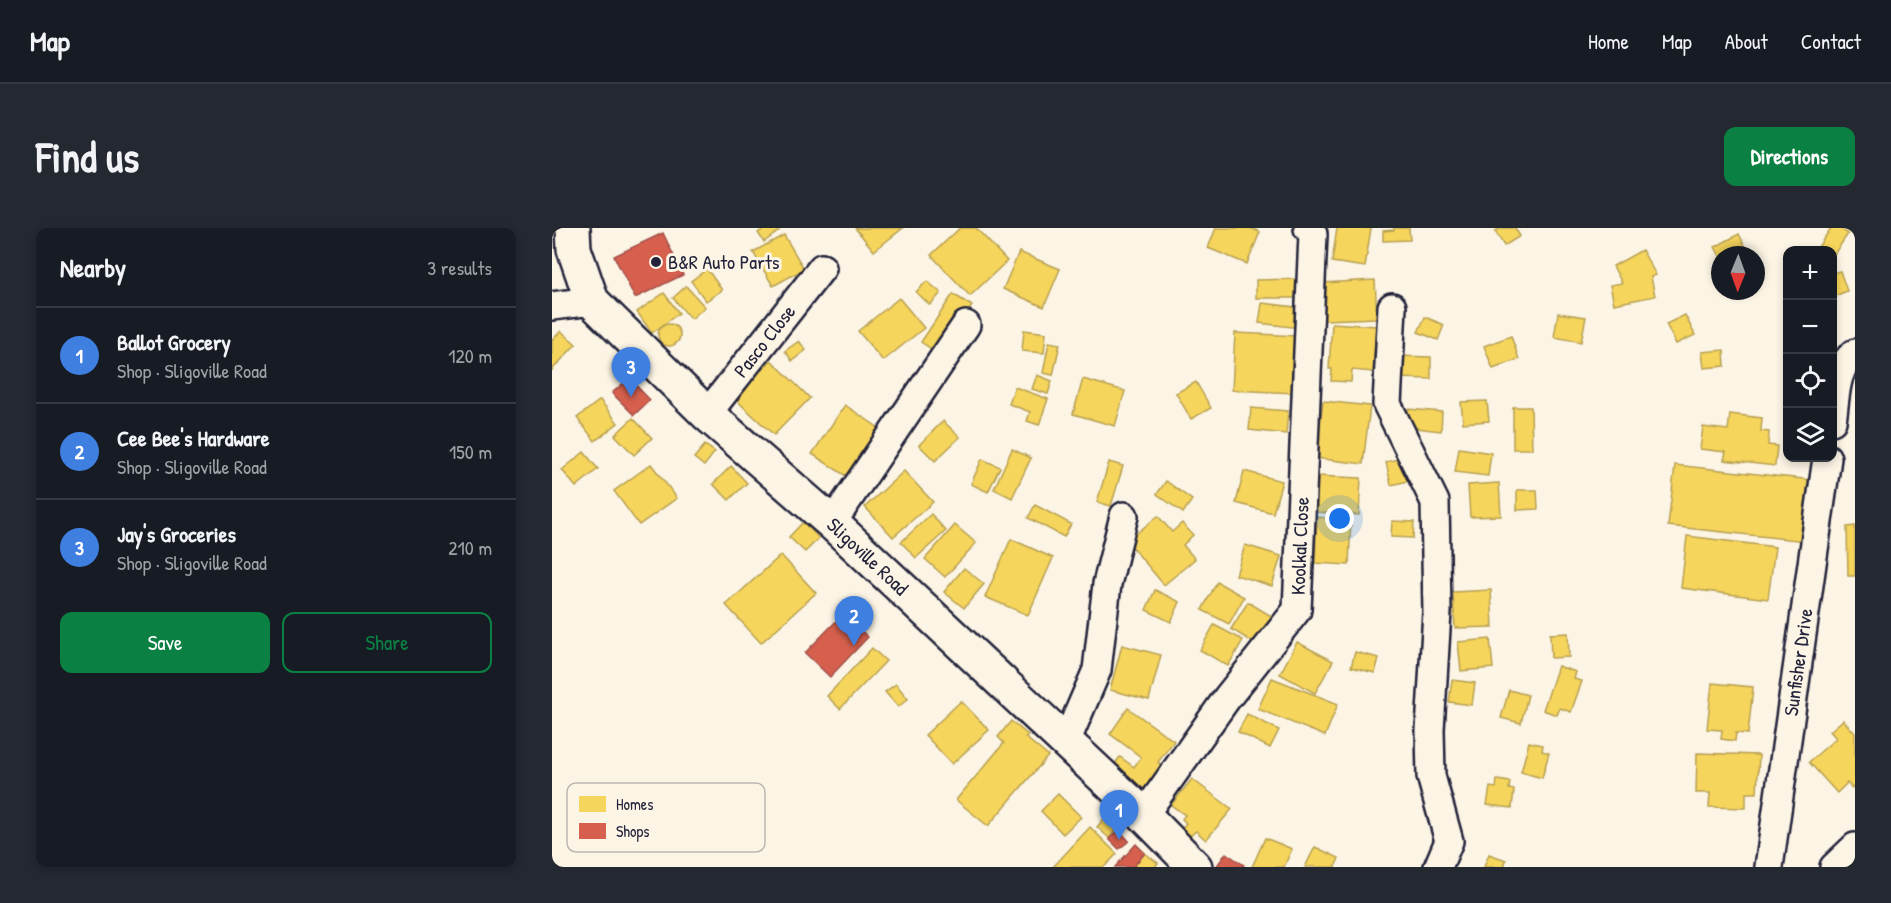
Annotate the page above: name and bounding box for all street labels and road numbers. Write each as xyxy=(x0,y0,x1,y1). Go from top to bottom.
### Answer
street label: Pasco Close xyxy=(727,299,801,383)
street label: Koolkal Close xyxy=(1284,496,1315,595)
street label: Sligoville Road xyxy=(821,511,915,601)
street label: Sunfisher Drive xyxy=(1777,606,1819,717)

